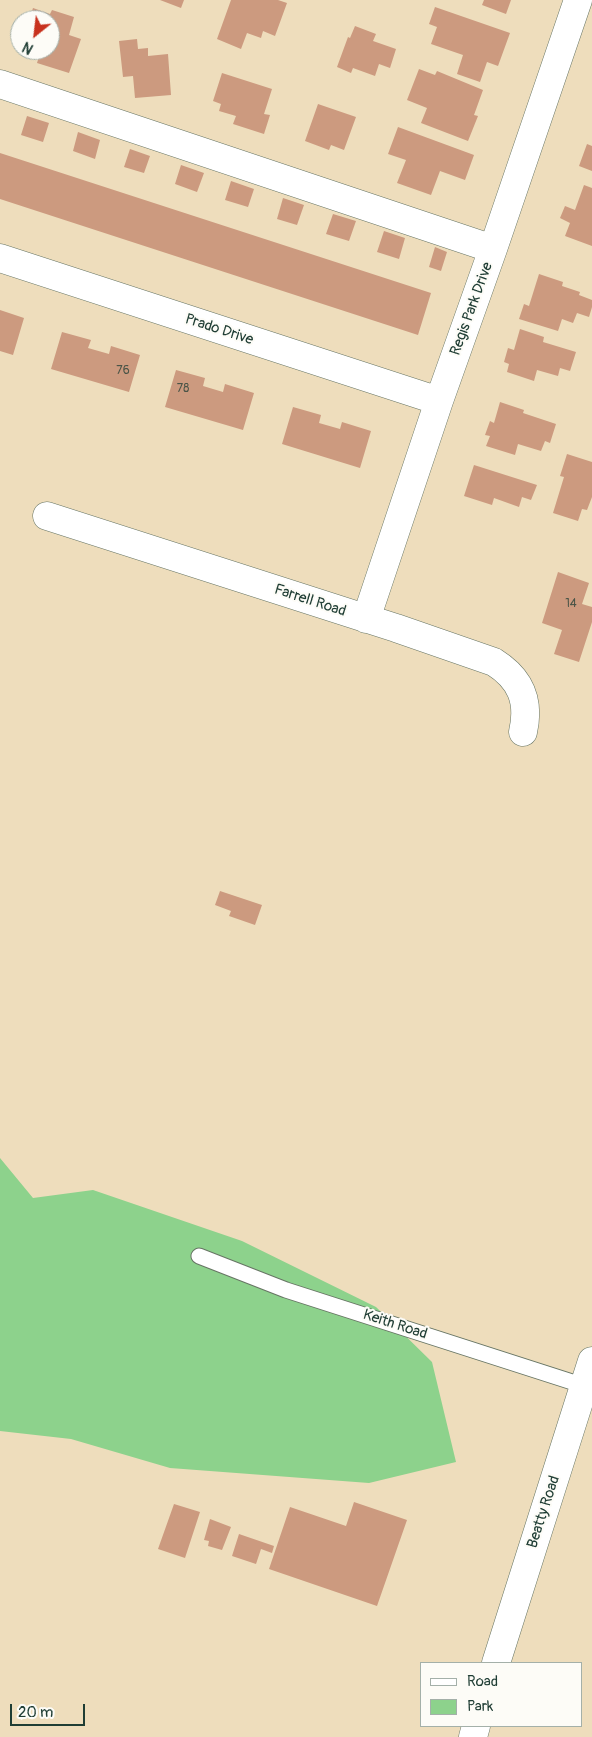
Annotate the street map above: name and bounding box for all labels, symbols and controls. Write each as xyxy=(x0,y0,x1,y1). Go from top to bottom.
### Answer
north arrow xyxy=(10,10,60,60)
text: N xyxy=(20,38,36,57)
street label: Regis Park Drive xyxy=(447,260,497,358)
street label: Prado Drive xyxy=(183,311,255,349)
house number: 76 xyxy=(116,364,130,378)
house number: 78 xyxy=(177,382,189,396)
street label: Farrell Road xyxy=(272,581,348,621)
house number: 14 xyxy=(565,597,577,611)
street label: Keith Road xyxy=(361,1306,429,1344)
street label: Beatty Road xyxy=(524,1473,564,1551)
legend xyxy=(420,1662,582,1727)
text: Road xyxy=(467,1672,498,1691)
scale bar xyxy=(12,1694,88,1726)
text: Park xyxy=(467,1697,493,1716)
text: 20 m xyxy=(18,1703,53,1722)

